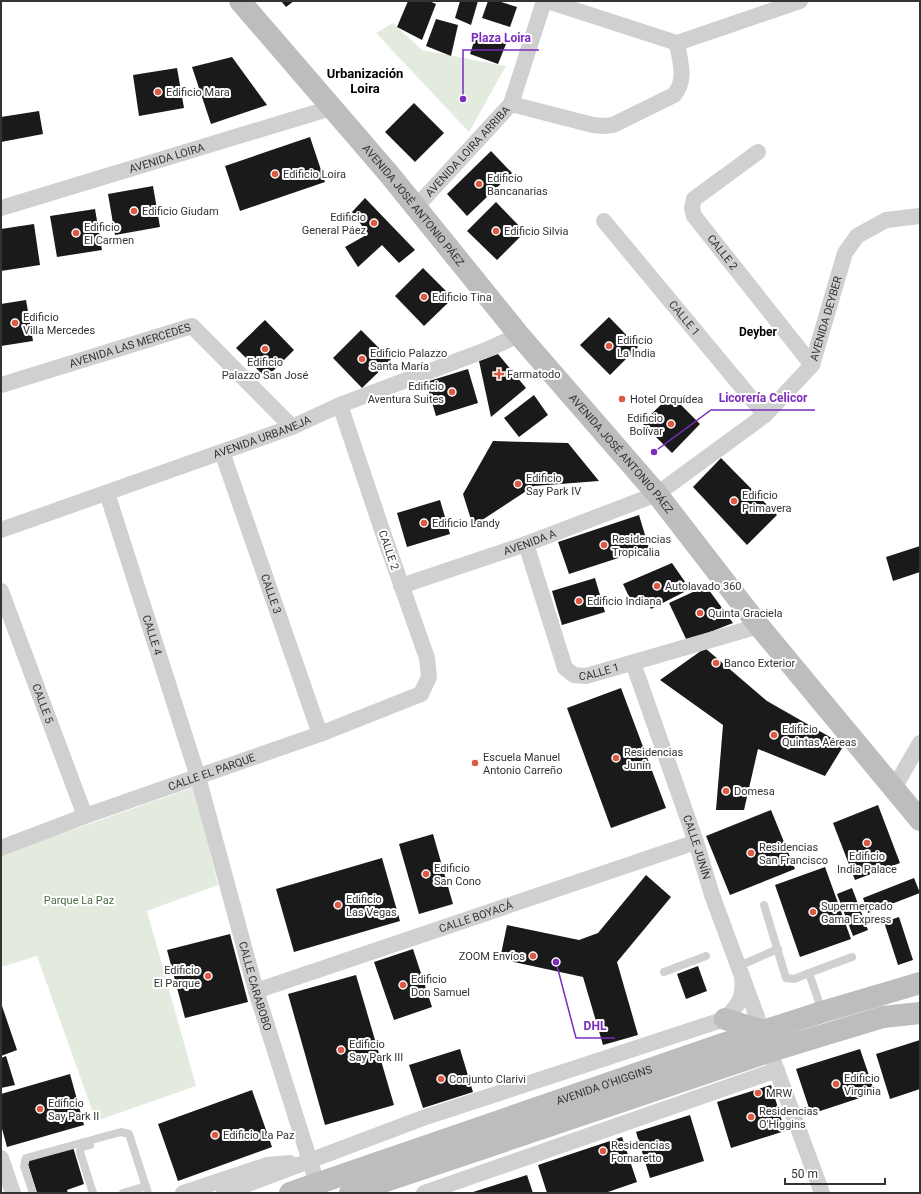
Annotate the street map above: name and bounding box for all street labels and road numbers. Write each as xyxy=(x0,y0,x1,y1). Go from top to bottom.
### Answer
street label: AVENIDA LOIRA ARRIBA xyxy=(423,103,513,199)
street label: AVENIDA LOIRA xyxy=(127,141,207,176)
street label: AVENIDA JOSÉ ANTONIO PÁEZ xyxy=(360,142,467,269)
street label: CALLE 2 xyxy=(704,232,740,273)
street label: AVENIDA DEYBER xyxy=(808,274,845,363)
street label: CALLE 1 xyxy=(666,298,702,338)
street label: AVENIDA LAS MERCEDES xyxy=(68,321,193,371)
street label: AVENIDA JOSÉ ANTONIO PÁEZ xyxy=(566,392,676,517)
street label: AVENIDA URBANEJA xyxy=(212,413,314,461)
street label: AVENIDA A xyxy=(502,527,559,558)
street label: CALLE 2 xyxy=(376,528,401,572)
street label: CALLE 3 xyxy=(258,572,284,616)
street label: CALLE 4 xyxy=(139,613,164,657)
street label: CALLE 1 xyxy=(578,661,621,683)
street label: CALLE 5 xyxy=(29,682,56,725)
street label: CALLE EL PARQUE xyxy=(167,751,257,793)
street label: CALLE JUNÍN xyxy=(680,813,713,881)
street label: CALLE BOYACÁ xyxy=(437,898,515,936)
street label: CALLE CARABOBO xyxy=(236,940,274,1032)
street label: AVENIDA O'HIGGINS xyxy=(554,1063,654,1108)

